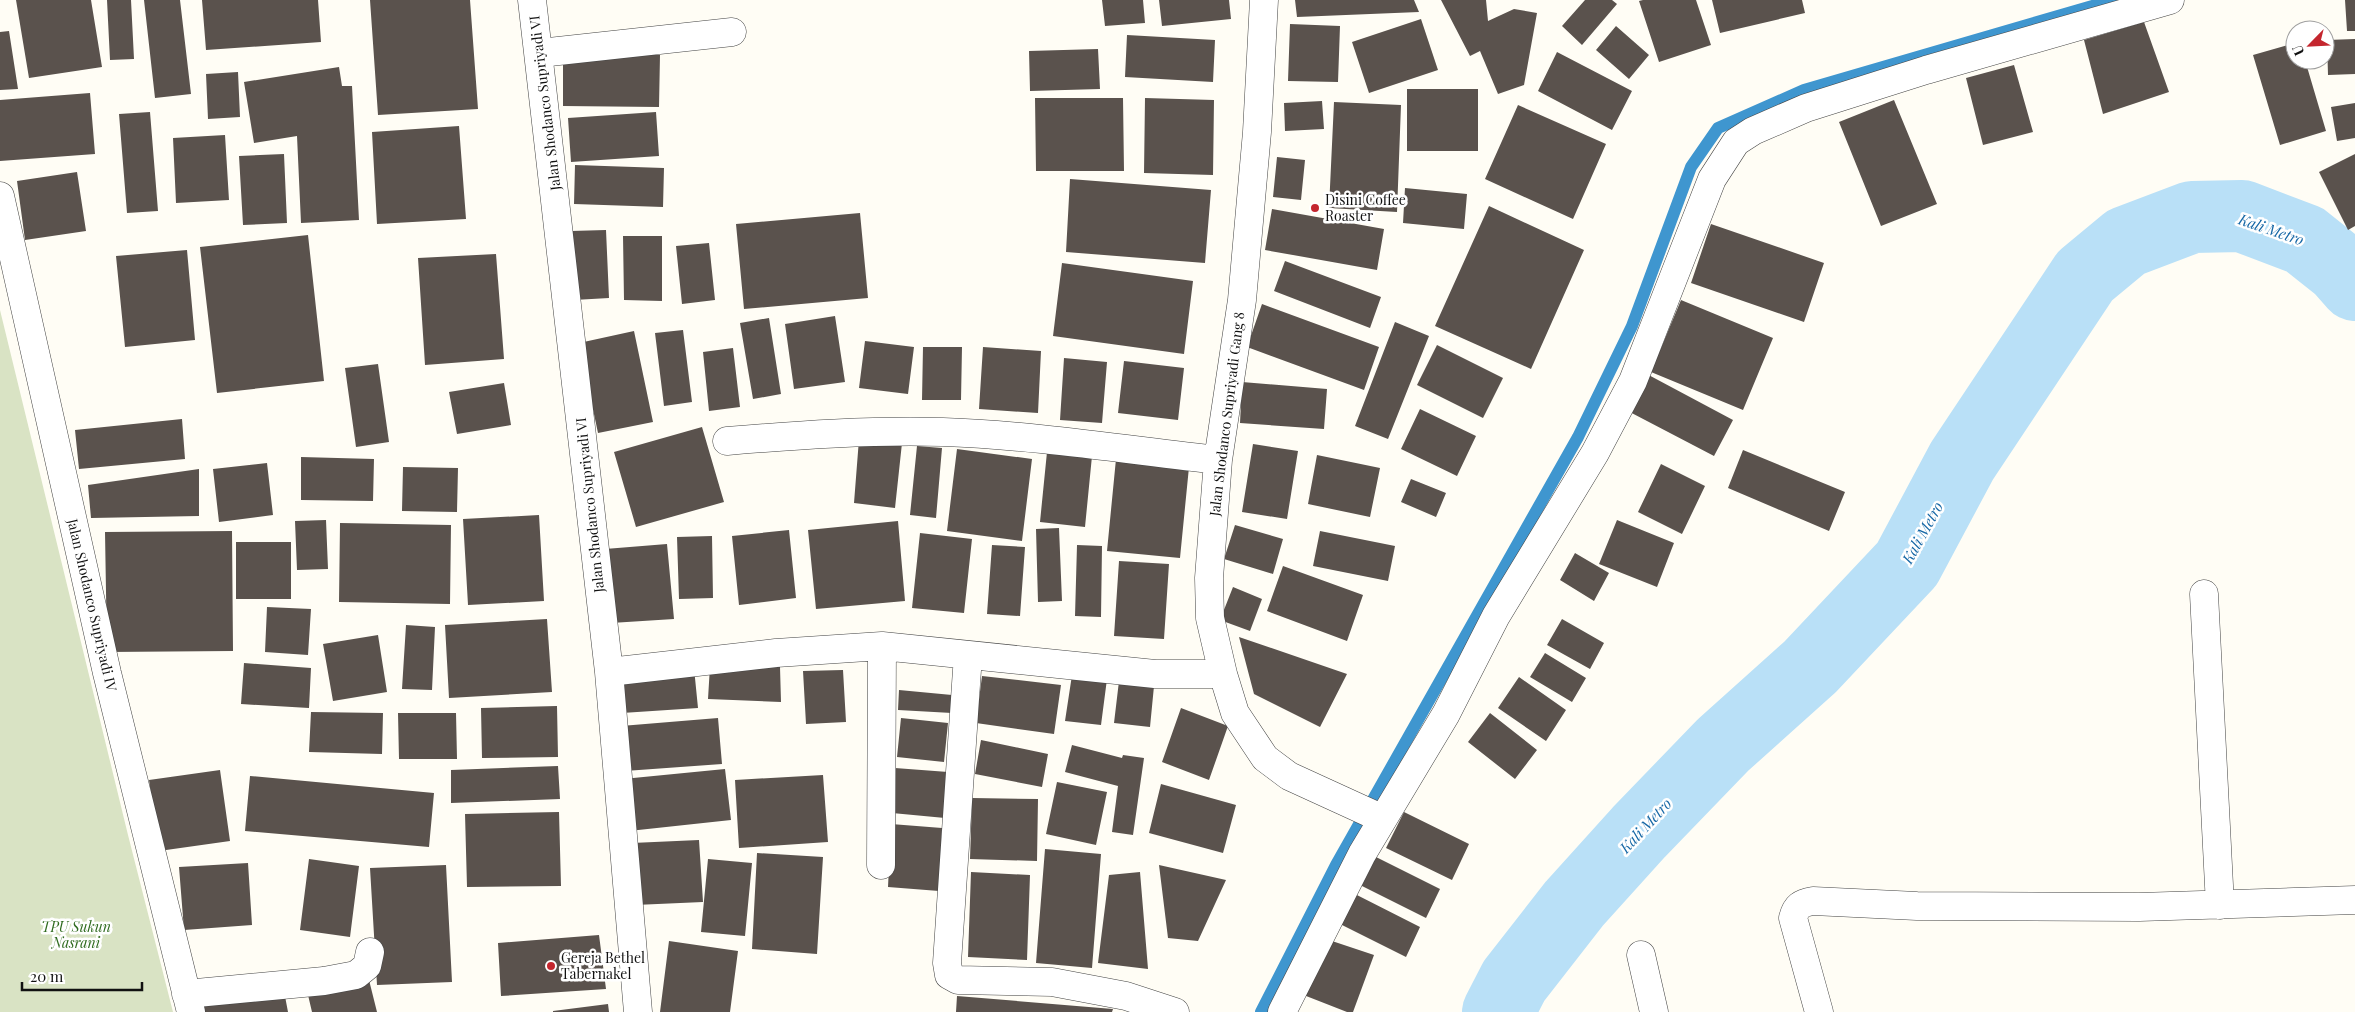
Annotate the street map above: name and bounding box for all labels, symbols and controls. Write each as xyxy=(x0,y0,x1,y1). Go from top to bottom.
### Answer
street label: Jalan Shodanco Supriyadi VI xyxy=(524,14,565,192)
north arrow xyxy=(2285,20,2335,70)
text: U xyxy=(2287,42,2308,59)
place label: Disini Coffee Roaster xyxy=(1325,190,1406,225)
marker: Disini Coffee Roaster xyxy=(1309,202,1321,214)
water label: Kali Metro xyxy=(2235,208,2307,250)
street label: Jalan Shodanco Supriyadi Gang 8 xyxy=(1204,311,1248,518)
street label: Jalan Shodanco Supriyadi VI xyxy=(571,416,608,594)
water label: Kali Metro xyxy=(1896,498,1947,568)
street label: Jalan Shodanco Supriyadi IV xyxy=(63,516,122,693)
water label: Kali Metro xyxy=(1614,794,1676,858)
park label: TPU Sukun Nasrani xyxy=(41,917,111,952)
place label: Gereja Bethel Tabernakel xyxy=(561,948,645,983)
scale bar xyxy=(22,960,142,992)
marker: Gereja Bethel Tabernakel xyxy=(545,960,557,972)
text: 20 m xyxy=(30,966,64,986)

